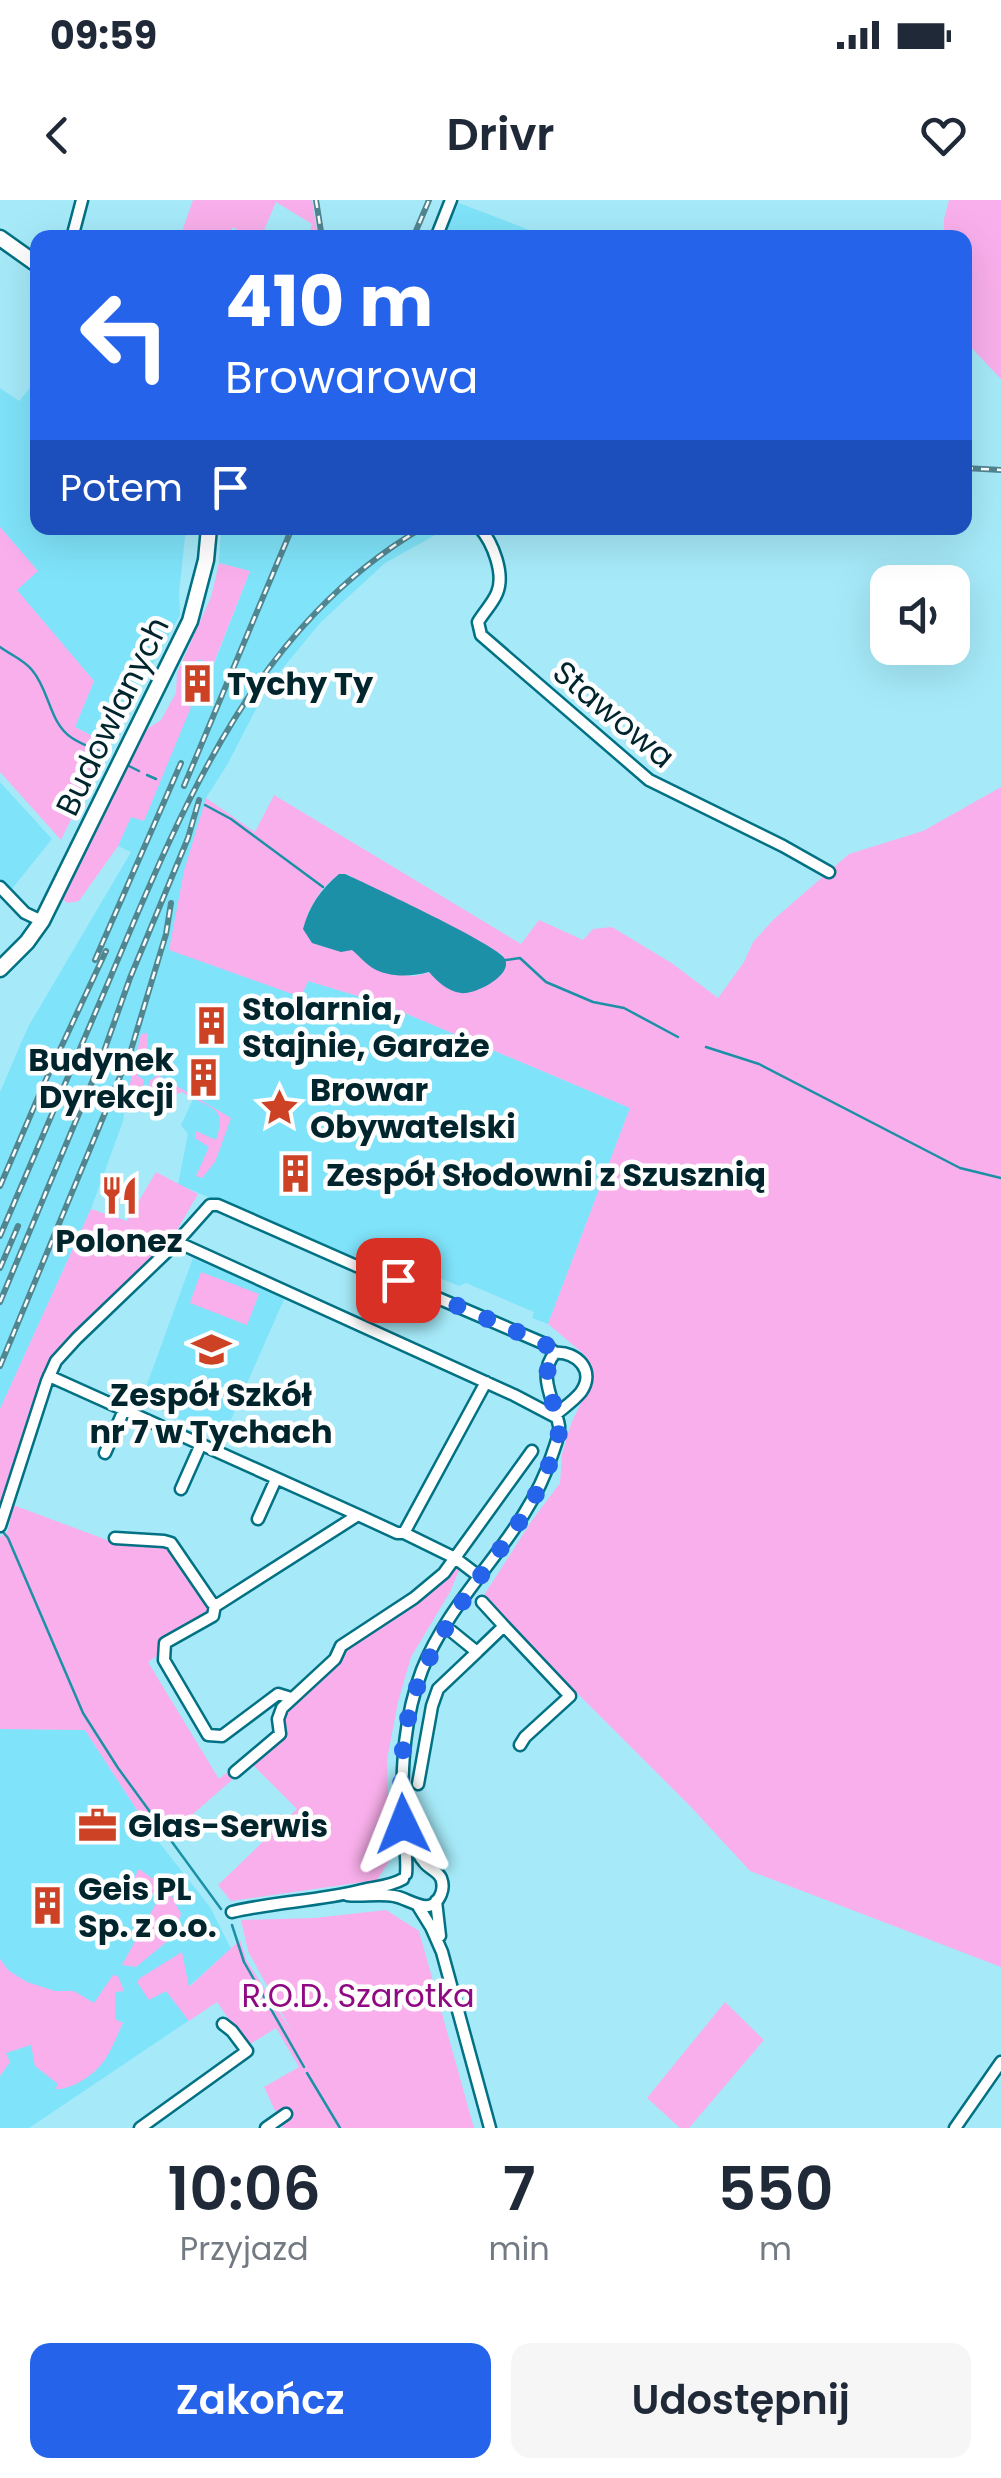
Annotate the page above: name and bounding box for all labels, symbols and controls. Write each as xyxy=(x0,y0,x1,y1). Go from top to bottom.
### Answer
text: 09:59 xyxy=(50,9,157,62)
text: Drivr xyxy=(446,103,555,166)
icon: back xyxy=(30,108,85,163)
icon: heart xyxy=(916,108,971,163)
text: 410 m xyxy=(225,252,433,351)
icon: left xyxy=(60,270,190,400)
text: Browarowa xyxy=(225,346,478,409)
icon: arrive xyxy=(203,460,258,515)
text: Potem xyxy=(60,461,183,514)
map controls xyxy=(870,565,970,665)
button: sound xyxy=(870,565,970,665)
street label: Budowlanych xyxy=(44,609,180,823)
street label: Stawowa xyxy=(543,650,685,778)
place label: Tychy Ty xyxy=(227,661,374,706)
building icon: Tychy Ty xyxy=(176,662,218,704)
place label: Stolarnia, Stajnie, Garaże xyxy=(242,986,490,1068)
building icon: Stolarnia, Stajnie, Garaże xyxy=(191,1005,233,1047)
place label: Budynek Dyrekcji xyxy=(28,1037,174,1119)
building icon: Budynek Dyrekcji xyxy=(183,1056,225,1098)
place label: Browar Obywatelski xyxy=(310,1067,516,1149)
place icon: Browar Obywatelski xyxy=(259,1086,301,1128)
place label: Zespół Słodowni z Szusznią xyxy=(326,1152,766,1197)
building icon: Zespół Słodowni z Szusznią xyxy=(275,1153,317,1195)
restaurant icon: Polonez xyxy=(98,1174,140,1216)
place label: Polonez xyxy=(55,1218,183,1263)
pin xyxy=(356,1238,441,1323)
icon: arrive xyxy=(371,1253,426,1308)
school or university icon: Zespół Szkół nr 7 w Tychach xyxy=(190,1328,232,1370)
place label: Zespół Szkół nr 7 w Tychach xyxy=(89,1372,333,1454)
position arrow xyxy=(351,1772,455,1876)
place label: Glas-Serwis xyxy=(128,1803,328,1848)
office icon: Glas-Serwis xyxy=(77,1804,119,1846)
place label: Geis PL Sp. z o.o. xyxy=(78,1866,217,1948)
building icon: Geis PL Sp. z o.o. xyxy=(27,1885,69,1927)
park label: R.O.D. Szarotka xyxy=(241,1973,475,2018)
text: 10:06 xyxy=(168,2147,321,2231)
text: 7 xyxy=(503,2147,536,2231)
text: 550 xyxy=(717,2147,833,2231)
text: Przyjazd xyxy=(180,2226,309,2271)
text: min xyxy=(489,2226,550,2271)
text: m xyxy=(759,2226,792,2271)
button: Zakończ xyxy=(30,2343,491,2458)
button: Udostępnij xyxy=(511,2343,971,2458)

